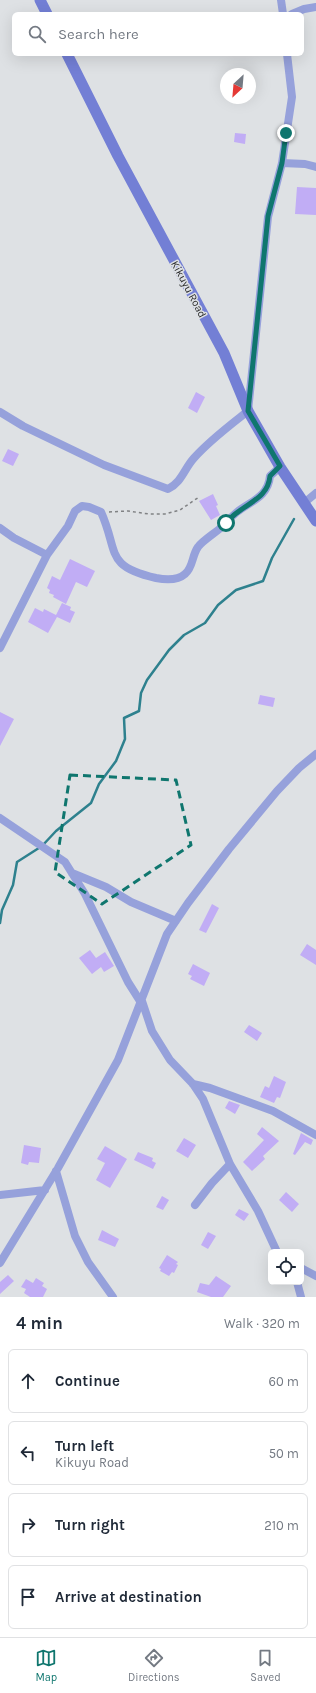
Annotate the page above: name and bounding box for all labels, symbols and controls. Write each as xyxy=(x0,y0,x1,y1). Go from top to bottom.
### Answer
search box xyxy=(12,12,304,56)
icon: search xyxy=(26,23,48,45)
text: Search here xyxy=(58,25,139,43)
north arrow xyxy=(220,68,256,104)
route end xyxy=(277,124,295,142)
street label: Kikuyu Road xyxy=(168,259,209,320)
route start xyxy=(217,514,235,532)
map controls xyxy=(268,1249,304,1285)
button: locate xyxy=(268,1249,304,1285)
text: 4 min xyxy=(16,1313,63,1333)
text: Walk · 320 m xyxy=(224,1316,300,1331)
icon: ahead xyxy=(17,1370,39,1392)
text: Continue xyxy=(55,1372,120,1390)
text: 60 m xyxy=(269,1374,299,1389)
text: Turn left xyxy=(55,1437,114,1455)
icon: left xyxy=(17,1442,39,1464)
text: 50 m xyxy=(269,1446,299,1461)
text: Kikuyu Road xyxy=(55,1455,129,1470)
icon: right xyxy=(17,1514,39,1536)
text: Turn right xyxy=(55,1516,125,1534)
text: 210 m xyxy=(264,1518,299,1533)
icon: arrive xyxy=(17,1586,39,1608)
text: Arrive at destination xyxy=(55,1588,202,1606)
tab: Map xyxy=(35,1647,57,1684)
tab: Directions xyxy=(128,1647,180,1684)
tab: Saved xyxy=(250,1647,281,1684)

